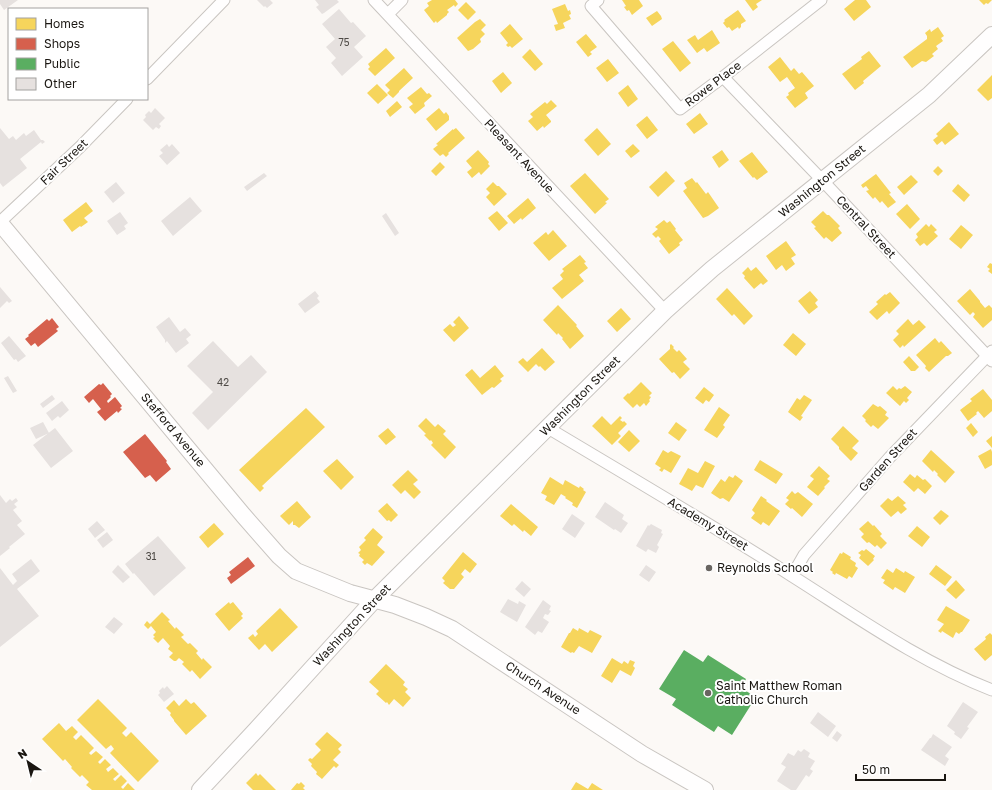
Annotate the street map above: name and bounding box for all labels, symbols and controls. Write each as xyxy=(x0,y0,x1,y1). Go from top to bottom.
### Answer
legend xyxy=(8,8,148,100)
text: Homes xyxy=(44,16,84,31)
text: Shops xyxy=(44,36,80,51)
house number: 75 xyxy=(338,36,350,48)
text: Public xyxy=(44,56,81,71)
street label: Rowe Place xyxy=(682,58,744,110)
text: Other xyxy=(44,76,77,91)
street label: Pleasant Avenue xyxy=(481,115,558,196)
street label: Fair Street xyxy=(37,135,91,188)
street label: Washington Street xyxy=(775,141,868,220)
street label: Central Street xyxy=(833,192,900,261)
street label: Washington Street xyxy=(536,352,623,439)
house number: 42 xyxy=(217,376,229,388)
street label: Stafford Avenue xyxy=(138,390,209,470)
street label: Garden Street xyxy=(855,425,920,494)
street label: Academy Street xyxy=(665,494,751,554)
house number: 31 xyxy=(146,550,156,562)
place label: Reynolds School xyxy=(717,560,814,575)
marker: Reynolds School xyxy=(704,563,714,573)
street label: Washington Street xyxy=(310,580,394,669)
street label: Church Avenue xyxy=(503,658,584,717)
place label: Saint Matthew Roman Catholic Church xyxy=(716,678,842,707)
marker: Saint Matthew Roman Catholic Church xyxy=(703,688,713,698)
north arrow xyxy=(8,742,48,782)
text: N xyxy=(15,746,29,761)
scale bar xyxy=(856,756,945,782)
text: 50 m xyxy=(862,762,890,777)

